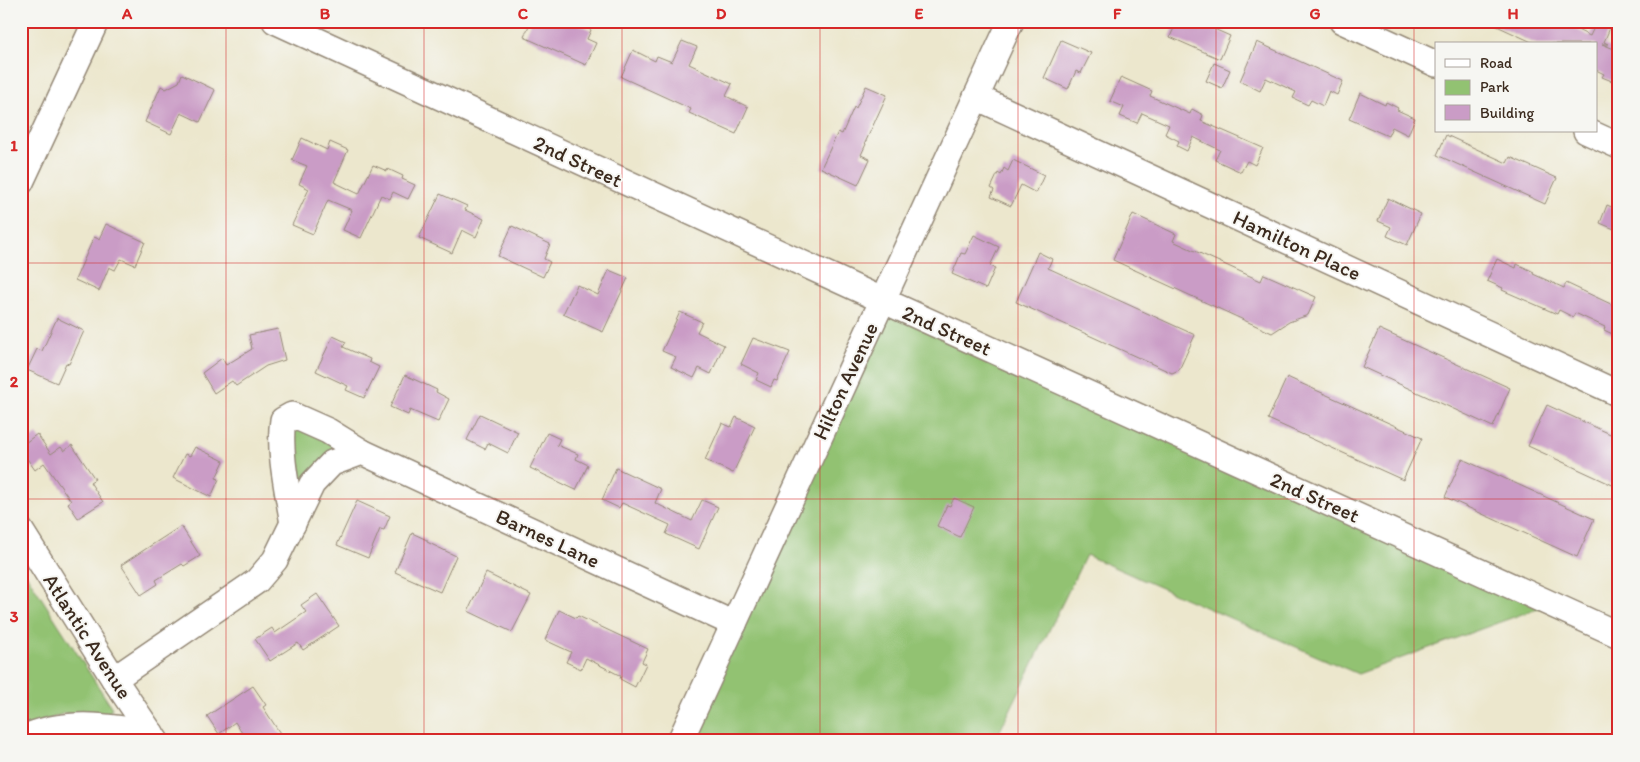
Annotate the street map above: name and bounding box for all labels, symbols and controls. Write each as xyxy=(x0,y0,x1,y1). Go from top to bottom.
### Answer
text: A xyxy=(121,4,133,23)
text: B xyxy=(320,4,331,23)
text: C xyxy=(518,4,529,23)
text: D xyxy=(716,4,727,23)
text: E xyxy=(915,4,924,23)
text: F xyxy=(1113,4,1122,23)
text: G xyxy=(1309,4,1321,23)
text: H xyxy=(1507,4,1519,23)
legend xyxy=(1435,42,1598,132)
text: Road xyxy=(1480,54,1513,72)
text: Park xyxy=(1480,78,1510,96)
text: Building xyxy=(1480,104,1534,122)
street label: 2nd Street xyxy=(530,130,626,192)
text: 1 xyxy=(10,136,18,155)
street label: Hamilton Place xyxy=(1229,204,1365,286)
street label: 2nd Street xyxy=(899,299,995,361)
street label: Hilton Avenue xyxy=(807,318,883,444)
text: 2 xyxy=(10,372,19,391)
street label: 2nd Street xyxy=(1267,466,1363,528)
street label: Barnes Lane xyxy=(492,503,604,573)
street label: Atlantic Avenue xyxy=(38,569,138,703)
text: 3 xyxy=(10,607,19,626)

